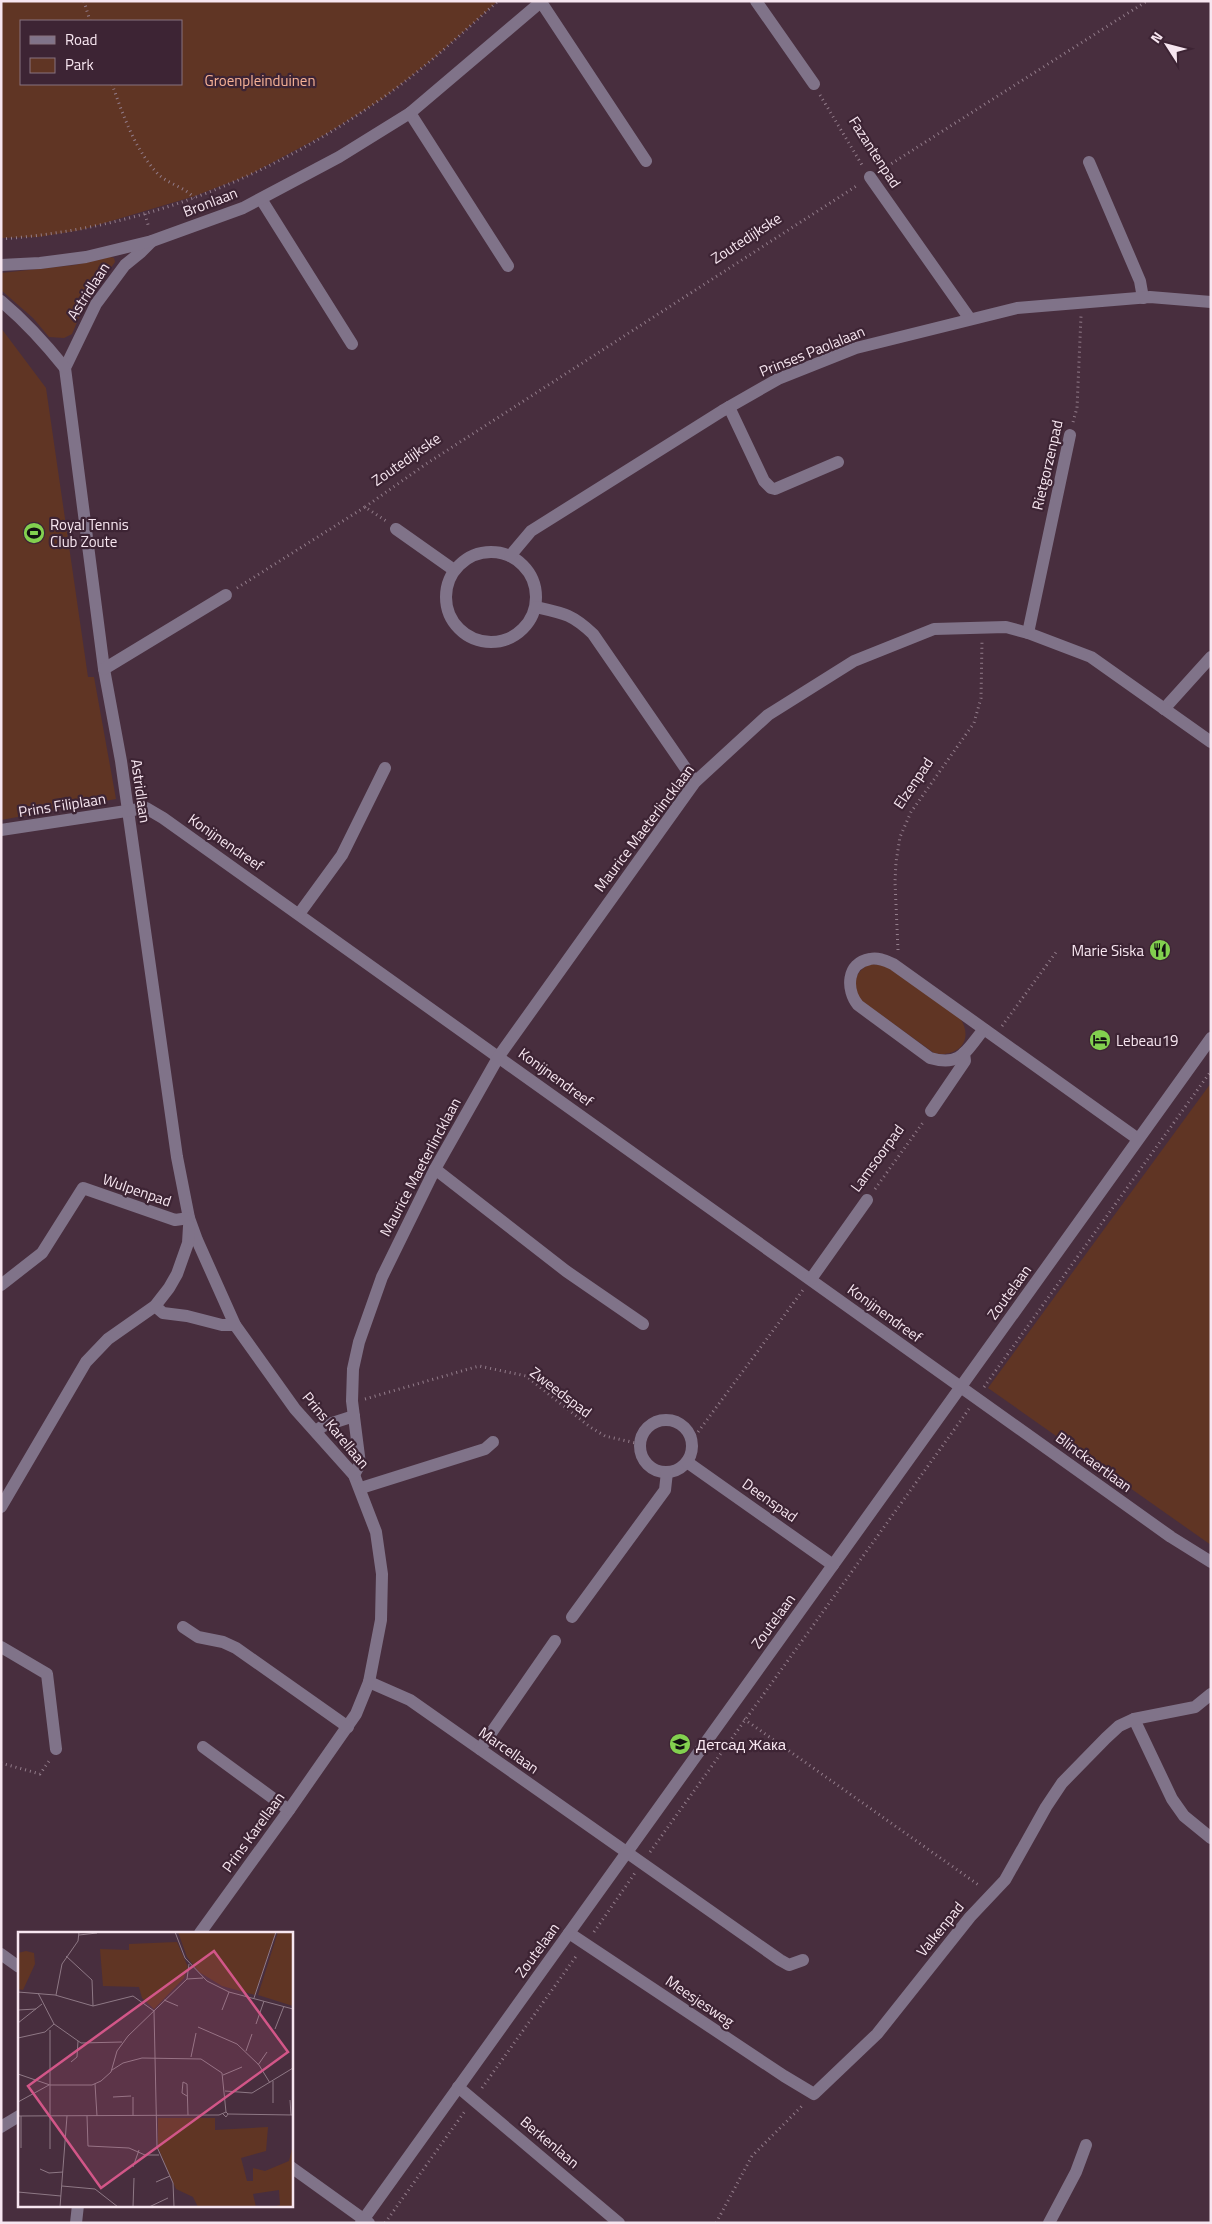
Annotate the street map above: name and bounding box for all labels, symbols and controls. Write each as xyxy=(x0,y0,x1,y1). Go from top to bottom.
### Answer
legend xyxy=(20,20,182,85)
north arrow xyxy=(1142,20,1192,70)
text: N xyxy=(1145,27,1167,47)
text: Road xyxy=(65,28,97,51)
text: Park xyxy=(65,53,94,76)
park label: Groenpleinduinen xyxy=(205,69,316,92)
street label: Fazantenpad xyxy=(843,112,907,192)
street label: Bronlaan xyxy=(179,181,241,223)
street label: Zoutedijkske xyxy=(706,207,786,269)
street label: Astridlaan xyxy=(61,258,115,324)
street label: Prinses Paolalaan xyxy=(756,319,868,383)
street label: Rietgorzenpad xyxy=(1025,418,1069,512)
street label: Zoutedijkske xyxy=(367,427,445,491)
place label: Royal Tennis Club Zoute xyxy=(50,513,129,553)
sports icon: Royal Tennis Club Zoute xyxy=(22,521,46,545)
street label: Elzenpad xyxy=(887,753,939,813)
street label: Astridlaan xyxy=(125,758,157,824)
street label: Maurice Maeterlincklaan xyxy=(588,759,700,897)
street label: Prins Filiplaan xyxy=(17,787,107,823)
street label: Konijnendreef xyxy=(184,807,269,877)
restaurant icon: Marie Siska xyxy=(1148,938,1172,962)
place label: Marie Siska xyxy=(1071,939,1144,962)
hotel icon: Lebeau19 xyxy=(1088,1028,1112,1052)
place label: Lebeau19 xyxy=(1116,1029,1178,1052)
street label: Konijnendreef xyxy=(514,1042,598,1112)
street label: Maurice Maeterlincklaan xyxy=(374,1093,466,1241)
street label: Lamsoorpad xyxy=(845,1119,909,1197)
street label: Wulpenpad xyxy=(99,1167,175,1213)
street label: Zoutelaan xyxy=(981,1260,1037,1324)
street label: Konijnendreef xyxy=(843,1278,927,1348)
street label: Zweedspad xyxy=(525,1361,597,1423)
street label: Prins Karellaan xyxy=(297,1386,375,1474)
street label: Blinckaertlaan xyxy=(1051,1426,1137,1498)
street label: Deenspad xyxy=(738,1472,802,1528)
street label: Zoutelaan xyxy=(745,1589,801,1653)
street label: Marcellaan xyxy=(474,1721,544,1779)
school or university icon: Детсад Жака xyxy=(668,1732,692,1756)
place label: Детсад Жака xyxy=(696,1733,787,1756)
street label: Prins Karellaan xyxy=(216,1787,290,1877)
street label: Valkenpad xyxy=(911,1896,969,1962)
street label: Zoutelaan xyxy=(509,1918,565,1982)
inset map xyxy=(18,1932,292,2206)
street label: Meesjesweg xyxy=(661,1969,739,2033)
street label: Berkenlaan xyxy=(515,2110,585,2174)

